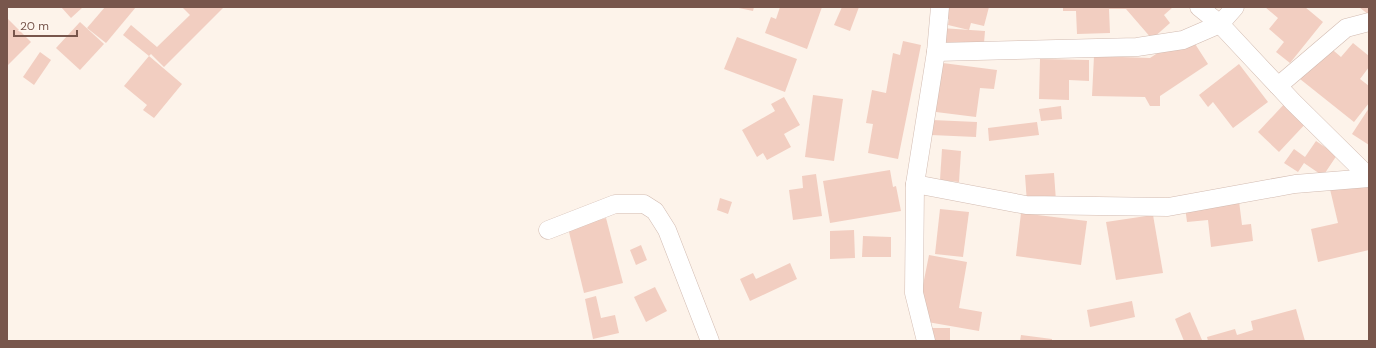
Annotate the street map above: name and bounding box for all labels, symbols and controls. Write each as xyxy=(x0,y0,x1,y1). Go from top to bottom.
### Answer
scale bar xyxy=(14,12,77,38)
text: 20 m xyxy=(20,18,49,34)

